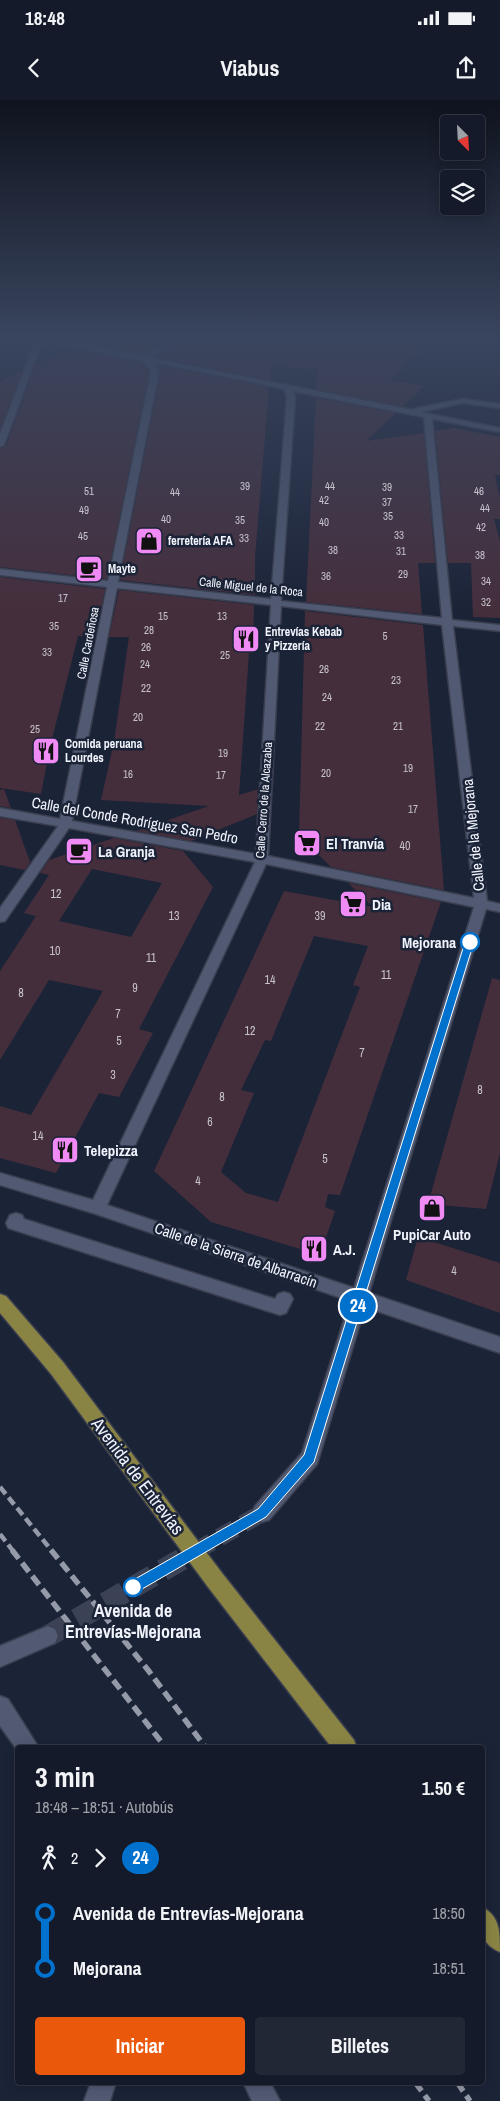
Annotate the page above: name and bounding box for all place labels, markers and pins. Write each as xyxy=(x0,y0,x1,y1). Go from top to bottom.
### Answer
shop icon: ferretería AFA xyxy=(134,526,164,556)
place label: ferretería AFA xyxy=(168,533,234,549)
cafe icon: Mayte xyxy=(74,554,104,584)
place label: Mayte xyxy=(108,561,136,577)
restaurant icon: Entrevías Kebab y Pizzería xyxy=(231,624,261,654)
place label: Entrevías Kebab y Pizzería xyxy=(265,624,342,654)
restaurant icon: Comida peruana Lourdes xyxy=(31,736,61,766)
place label: Comida peruana Lourdes xyxy=(65,736,143,766)
supermarket icon: El Tranvía xyxy=(292,828,322,858)
place label: El Tranvía xyxy=(326,833,384,854)
cafe icon: La Granja xyxy=(64,836,94,866)
place label: La Granja xyxy=(98,841,155,862)
supermarket icon: Dia xyxy=(338,889,368,919)
place label: Dia xyxy=(372,894,391,915)
place label: Mejorana xyxy=(402,932,456,953)
marker: Mejorana xyxy=(460,932,480,952)
restaurant icon: Telepizza xyxy=(50,1135,80,1165)
place label: Telepizza xyxy=(84,1140,138,1161)
shop icon: PupiCar Auto xyxy=(417,1193,447,1223)
place label: PupiCar Auto xyxy=(393,1224,471,1245)
restaurant icon: A.J. xyxy=(299,1234,329,1264)
place label: A.J. xyxy=(333,1239,356,1260)
marker: Avenida de Entrevías-Mejorana xyxy=(123,1577,143,1597)
place label: Avenida de Entrevías-Mejorana xyxy=(65,1598,202,1644)

